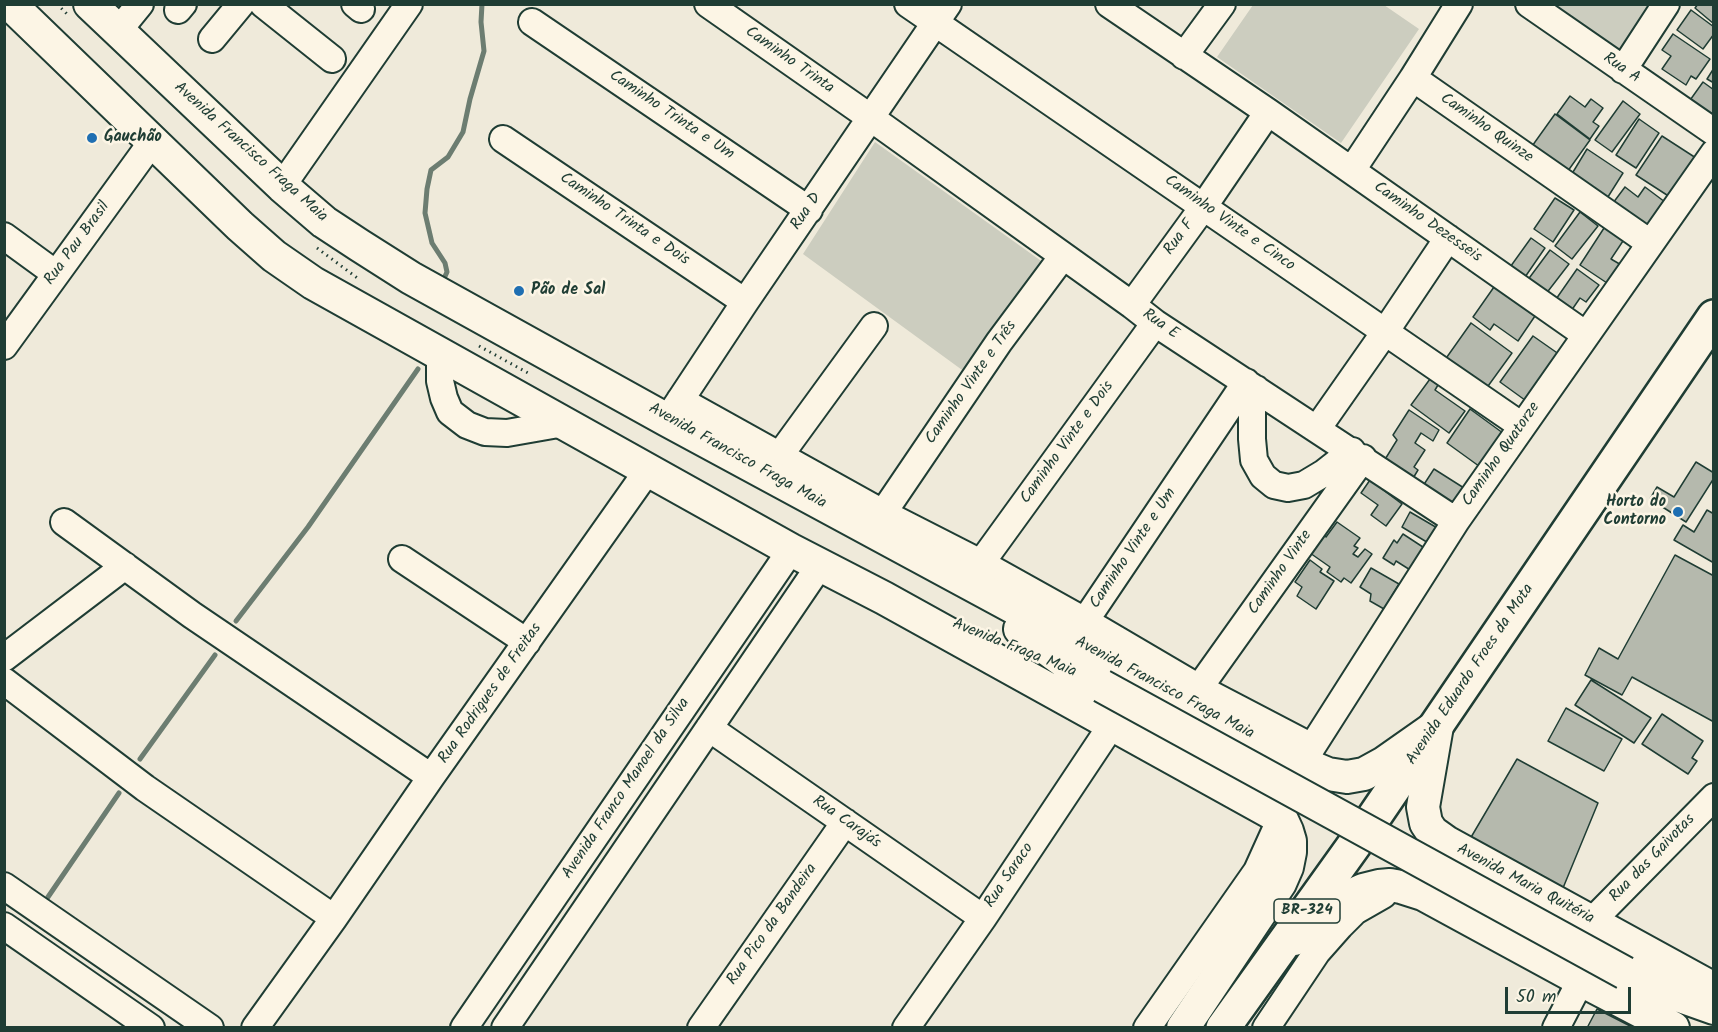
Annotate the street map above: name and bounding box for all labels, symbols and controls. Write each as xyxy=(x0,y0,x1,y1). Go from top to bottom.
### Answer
street label: Caminho Trinta xyxy=(741,23,837,99)
street label: Rua A xyxy=(1599,49,1643,89)
street label: Caminho Trinta e Um xyxy=(605,67,737,165)
street label: Avenida Francisco Fraga Maia xyxy=(169,79,331,227)
street label: Caminho Quinze xyxy=(1436,90,1536,168)
place label: Gauchão xyxy=(104,128,162,148)
marker: Gauchão xyxy=(85,131,99,145)
street label: Caminho Trinta e Dois xyxy=(555,169,693,271)
street label: Caminho Vinte e Cinco xyxy=(1160,172,1298,276)
street label: Caminho Dezesseis xyxy=(1369,179,1485,267)
street label: Rua D xyxy=(787,190,827,234)
street label: Rua Pau Brasil xyxy=(41,198,115,290)
street label: Rua F xyxy=(1161,216,1199,260)
place label: Pão de Sal xyxy=(531,281,605,301)
marker: Pão de Sal xyxy=(512,284,526,298)
street label: Rua E xyxy=(1138,306,1182,344)
street label: Caminho Vinte e Três xyxy=(922,318,1022,448)
street label: Caminho Vinte e Dois xyxy=(1017,378,1119,508)
street label: Caminho Quatorze xyxy=(1459,399,1545,511)
street label: Avenida Francisco Fraga Maia xyxy=(645,400,829,514)
street label: Caminho Vinte e Um xyxy=(1087,485,1181,613)
place label: Horto do Contorno xyxy=(1604,493,1666,531)
marker: Horto do Contorno xyxy=(1671,505,1685,519)
street label: Caminho Vinte xyxy=(1245,527,1317,619)
street label: Avenida Eduardo Froes da Mota xyxy=(1403,581,1539,769)
street label: Avenida Fraga Maia xyxy=(949,615,1079,683)
street label: Rua Rodrigues de Freitas xyxy=(435,620,547,768)
street label: Avenida Francisco Fraga Maia xyxy=(1071,634,1257,744)
street label: Avenida Franco Manoel da Silva xyxy=(559,695,695,883)
street label: Rua Carajás xyxy=(808,792,884,854)
street label: Rua das Gaivotas xyxy=(1606,811,1700,907)
street label: Rua Saraco xyxy=(981,840,1039,912)
street label: Avenida Maria Quitéria xyxy=(1453,841,1597,929)
street label: Rua Pico da Bandeira xyxy=(724,860,822,990)
road number: BR-324 xyxy=(1274,899,1340,923)
scale bar xyxy=(1508,975,1634,1013)
text: 50 m xyxy=(1516,983,1556,1012)

